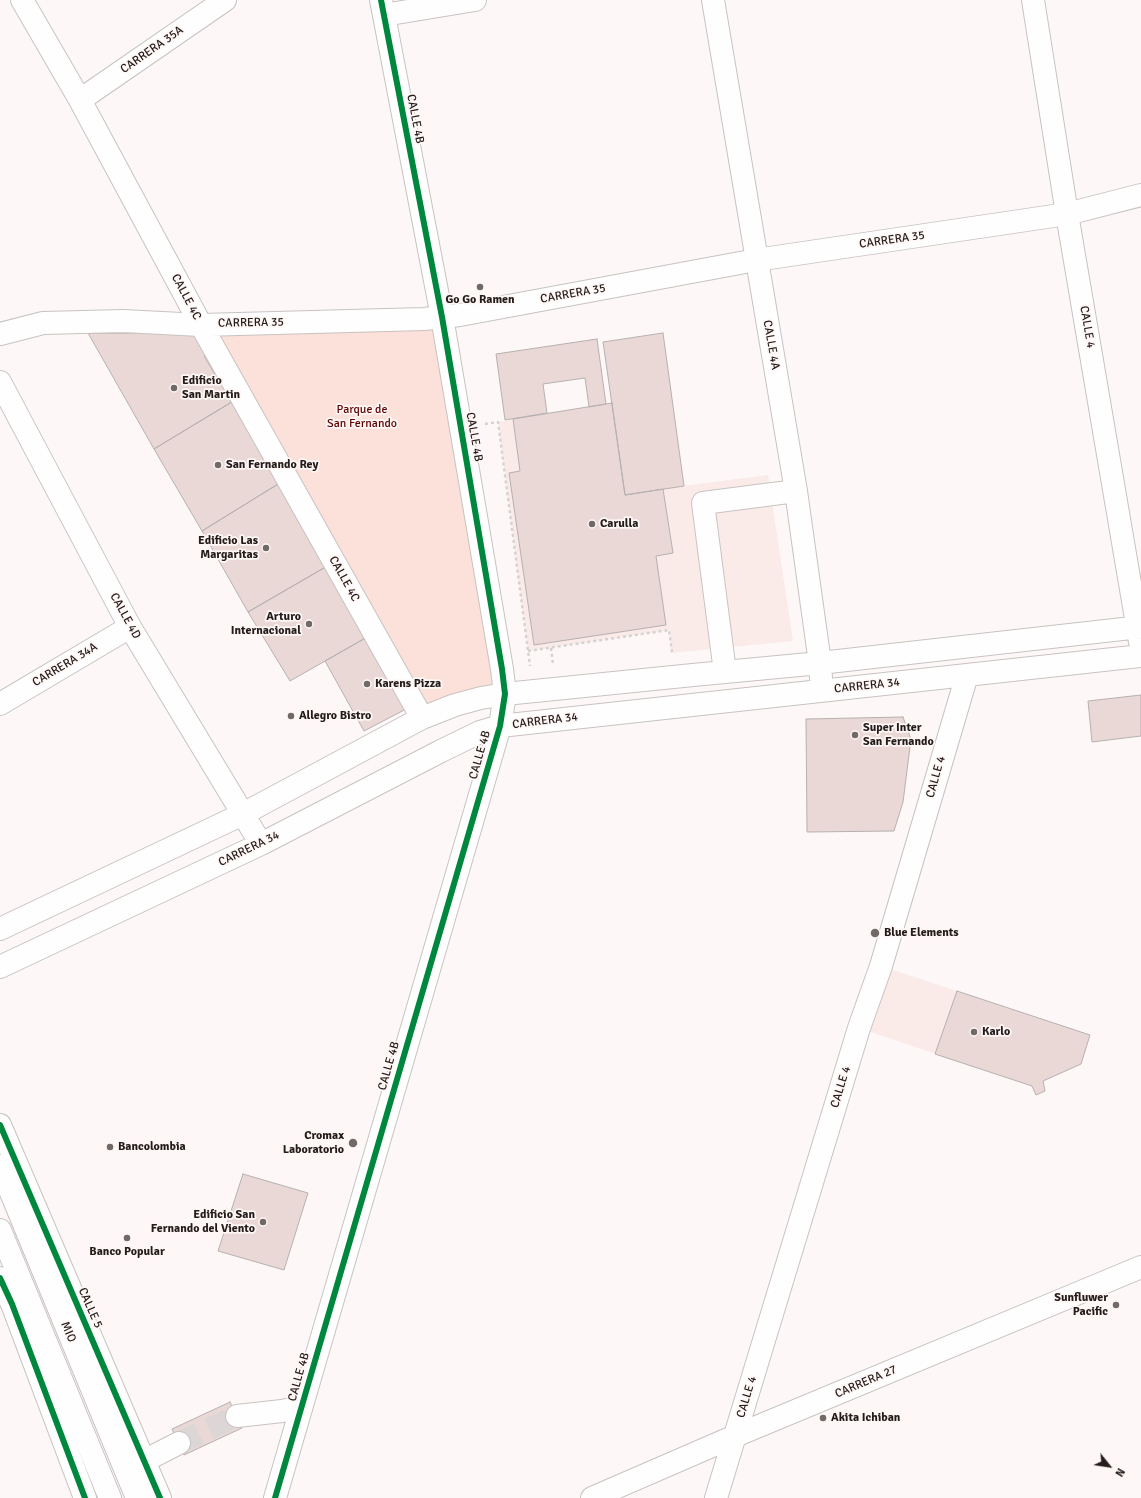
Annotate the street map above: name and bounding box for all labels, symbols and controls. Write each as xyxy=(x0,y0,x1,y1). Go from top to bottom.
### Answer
street label: CARRERA 35A xyxy=(118,23,186,77)
street label: CALLE 4B xyxy=(403,93,427,145)
street label: CARRERA 35 xyxy=(858,228,926,252)
street label: CALLE 4C xyxy=(168,272,204,322)
street label: CARRERA 35 xyxy=(539,281,607,307)
marker: Go Go Ramen xyxy=(475,282,485,292)
place label: Go Go Ramen xyxy=(445,293,515,307)
street label: CALLE 4 xyxy=(1076,305,1098,349)
street label: CARRERA 35 xyxy=(218,315,284,331)
street label: CALLE 4A xyxy=(760,319,782,371)
place label: Edificio San Martin xyxy=(182,374,240,402)
marker: Edificio San Martin xyxy=(169,383,179,393)
park label: Parque de San Fernando xyxy=(327,403,397,431)
street label: CALLE 4B xyxy=(463,411,485,463)
place label: San Fernando Rey xyxy=(226,458,318,472)
marker: San Fernando Rey xyxy=(213,460,223,470)
place label: Carulla xyxy=(600,517,638,531)
marker: Carulla xyxy=(587,519,597,529)
place label: Edificio Las Margaritas xyxy=(198,534,258,562)
marker: Edificio Las Margaritas xyxy=(261,543,271,553)
street label: CALLE 4C xyxy=(326,554,362,604)
street label: CALLE 4D xyxy=(106,590,144,642)
place label: Arturo Internacional xyxy=(231,610,301,638)
marker: Arturo Internacional xyxy=(304,619,314,629)
street label: CARRERA 34A xyxy=(30,640,100,690)
street label: CARRERA 34 xyxy=(833,675,901,697)
place label: Karens Pizza xyxy=(375,677,441,691)
marker: Karens Pizza xyxy=(362,679,372,689)
place label: Allegro Bistro xyxy=(299,709,371,723)
street label: CARRERA 34 xyxy=(511,710,579,732)
marker: Allegro Bistro xyxy=(286,711,296,721)
place label: Super Inter San Fernando xyxy=(863,721,934,749)
street label: CALLE 4B xyxy=(466,729,494,781)
marker: Super Inter San Fernando xyxy=(850,730,860,740)
street label: CALLE 4 xyxy=(923,754,949,800)
street label: CARRERA 34 xyxy=(216,828,282,870)
place label: Blue Elements xyxy=(884,926,959,940)
marker: Blue Elements xyxy=(869,927,881,939)
place label: Karlo xyxy=(982,1025,1010,1039)
marker: Karlo xyxy=(969,1027,979,1037)
street label: CALLE 4B xyxy=(375,1040,403,1092)
street label: CALLE 4 xyxy=(828,1064,854,1110)
place label: Cromax Laboratorio xyxy=(283,1129,344,1157)
marker: Cromax Laboratorio xyxy=(347,1137,359,1149)
place label: Bancolombia xyxy=(118,1140,186,1154)
marker: Bancolombia xyxy=(105,1142,115,1152)
place label: Edificio San Fernando del Viento xyxy=(151,1208,255,1236)
marker: Edificio San Fernando del Viento xyxy=(258,1217,268,1227)
marker: Banco Popular xyxy=(122,1233,132,1243)
place label: Banco Popular xyxy=(89,1245,165,1259)
street label: CALLE 5 xyxy=(75,1286,105,1330)
place label: Sunfluwer Pacific xyxy=(1054,1291,1108,1319)
marker: Sunfluwer Pacific xyxy=(1111,1300,1121,1310)
street label: MIO xyxy=(57,1319,79,1345)
street label: CALLE 4B xyxy=(285,1351,313,1403)
street label: CARRERA 27 xyxy=(833,1362,899,1402)
street label: CALLE 4 xyxy=(734,1374,760,1420)
place label: Akita Ichiban xyxy=(831,1411,900,1425)
marker: Akita Ichiban xyxy=(818,1413,828,1423)
north arrow xyxy=(1089,1446,1129,1486)
text: N xyxy=(1112,1466,1127,1479)

